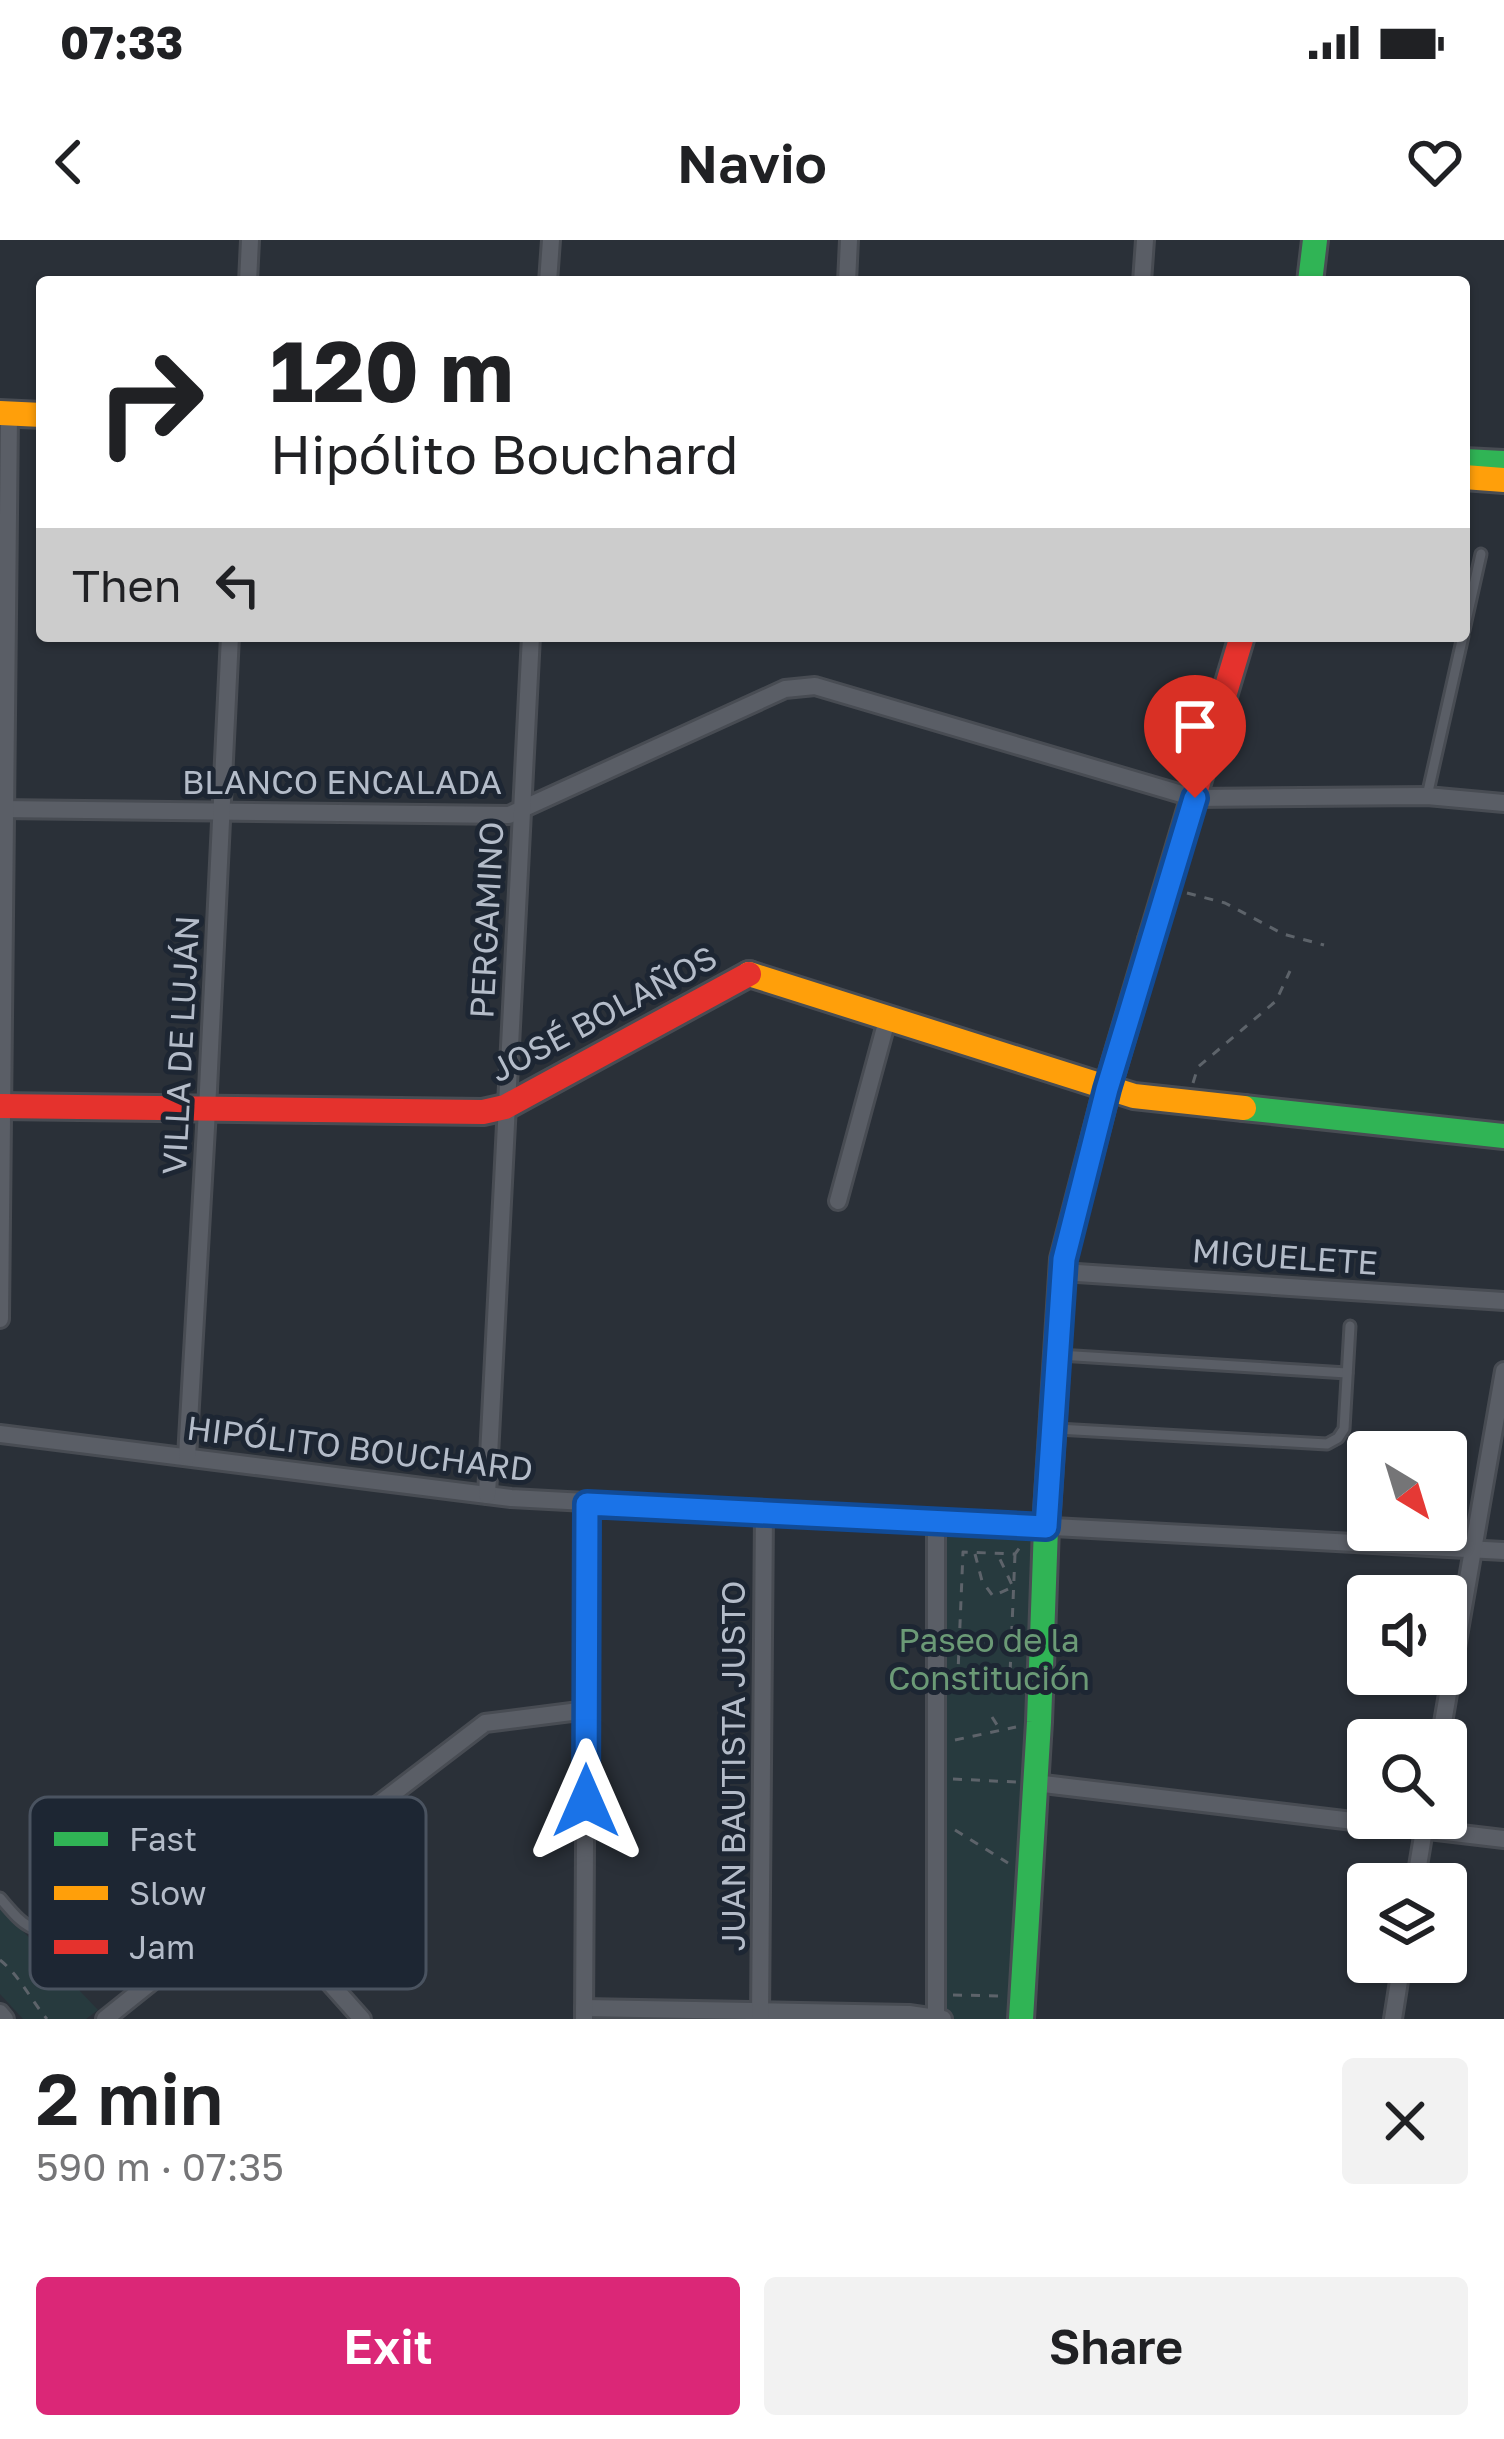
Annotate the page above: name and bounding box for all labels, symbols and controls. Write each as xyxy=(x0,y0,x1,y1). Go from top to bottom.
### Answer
text: 07:33 xyxy=(60,15,183,69)
icon: back xyxy=(36,129,102,195)
icon: heart xyxy=(1402,129,1468,195)
text: Navio xyxy=(677,130,827,195)
text: 120 m xyxy=(270,320,514,420)
icon: right xyxy=(72,324,228,480)
text: Hipólito Bouchard xyxy=(270,421,739,486)
icon: left xyxy=(205,552,271,618)
text: Then xyxy=(72,558,181,612)
pin xyxy=(1144,675,1246,798)
icon: arrive xyxy=(1162,693,1228,759)
street label: BLANCO ENCALADA xyxy=(182,762,502,801)
street label: PERGAMINO xyxy=(461,821,511,1019)
street label: VILLA DE LUJÁN xyxy=(154,914,206,1176)
street label: JOSÉ BOLAÑOS xyxy=(483,937,723,1089)
street label: MIGUELETE xyxy=(1191,1230,1379,1282)
street label: HIPÓLITO BOUCHARD xyxy=(185,1407,535,1489)
north arrow xyxy=(1347,1431,1467,1551)
map controls xyxy=(1347,1431,1467,1983)
button: sound xyxy=(1347,1575,1467,1695)
street label: JUAN BAUTISTA JUSTO xyxy=(713,1581,752,1951)
park label: Paseo de la Constitución xyxy=(888,1620,1090,1697)
button: search xyxy=(1347,1719,1467,1839)
position arrow xyxy=(523,1738,649,1864)
legend xyxy=(30,1797,426,1989)
text: Fast xyxy=(129,1819,197,1858)
button: layers xyxy=(1347,1863,1467,1983)
text: Slow xyxy=(129,1873,207,1912)
text: Jam xyxy=(129,1927,195,1966)
text: 2 min xyxy=(36,2054,223,2141)
button: close xyxy=(1342,2058,1468,2184)
text: 590 m · 07:35 xyxy=(36,2143,284,2190)
button: Exit xyxy=(36,2277,740,2415)
button: Share xyxy=(764,2277,1468,2415)

